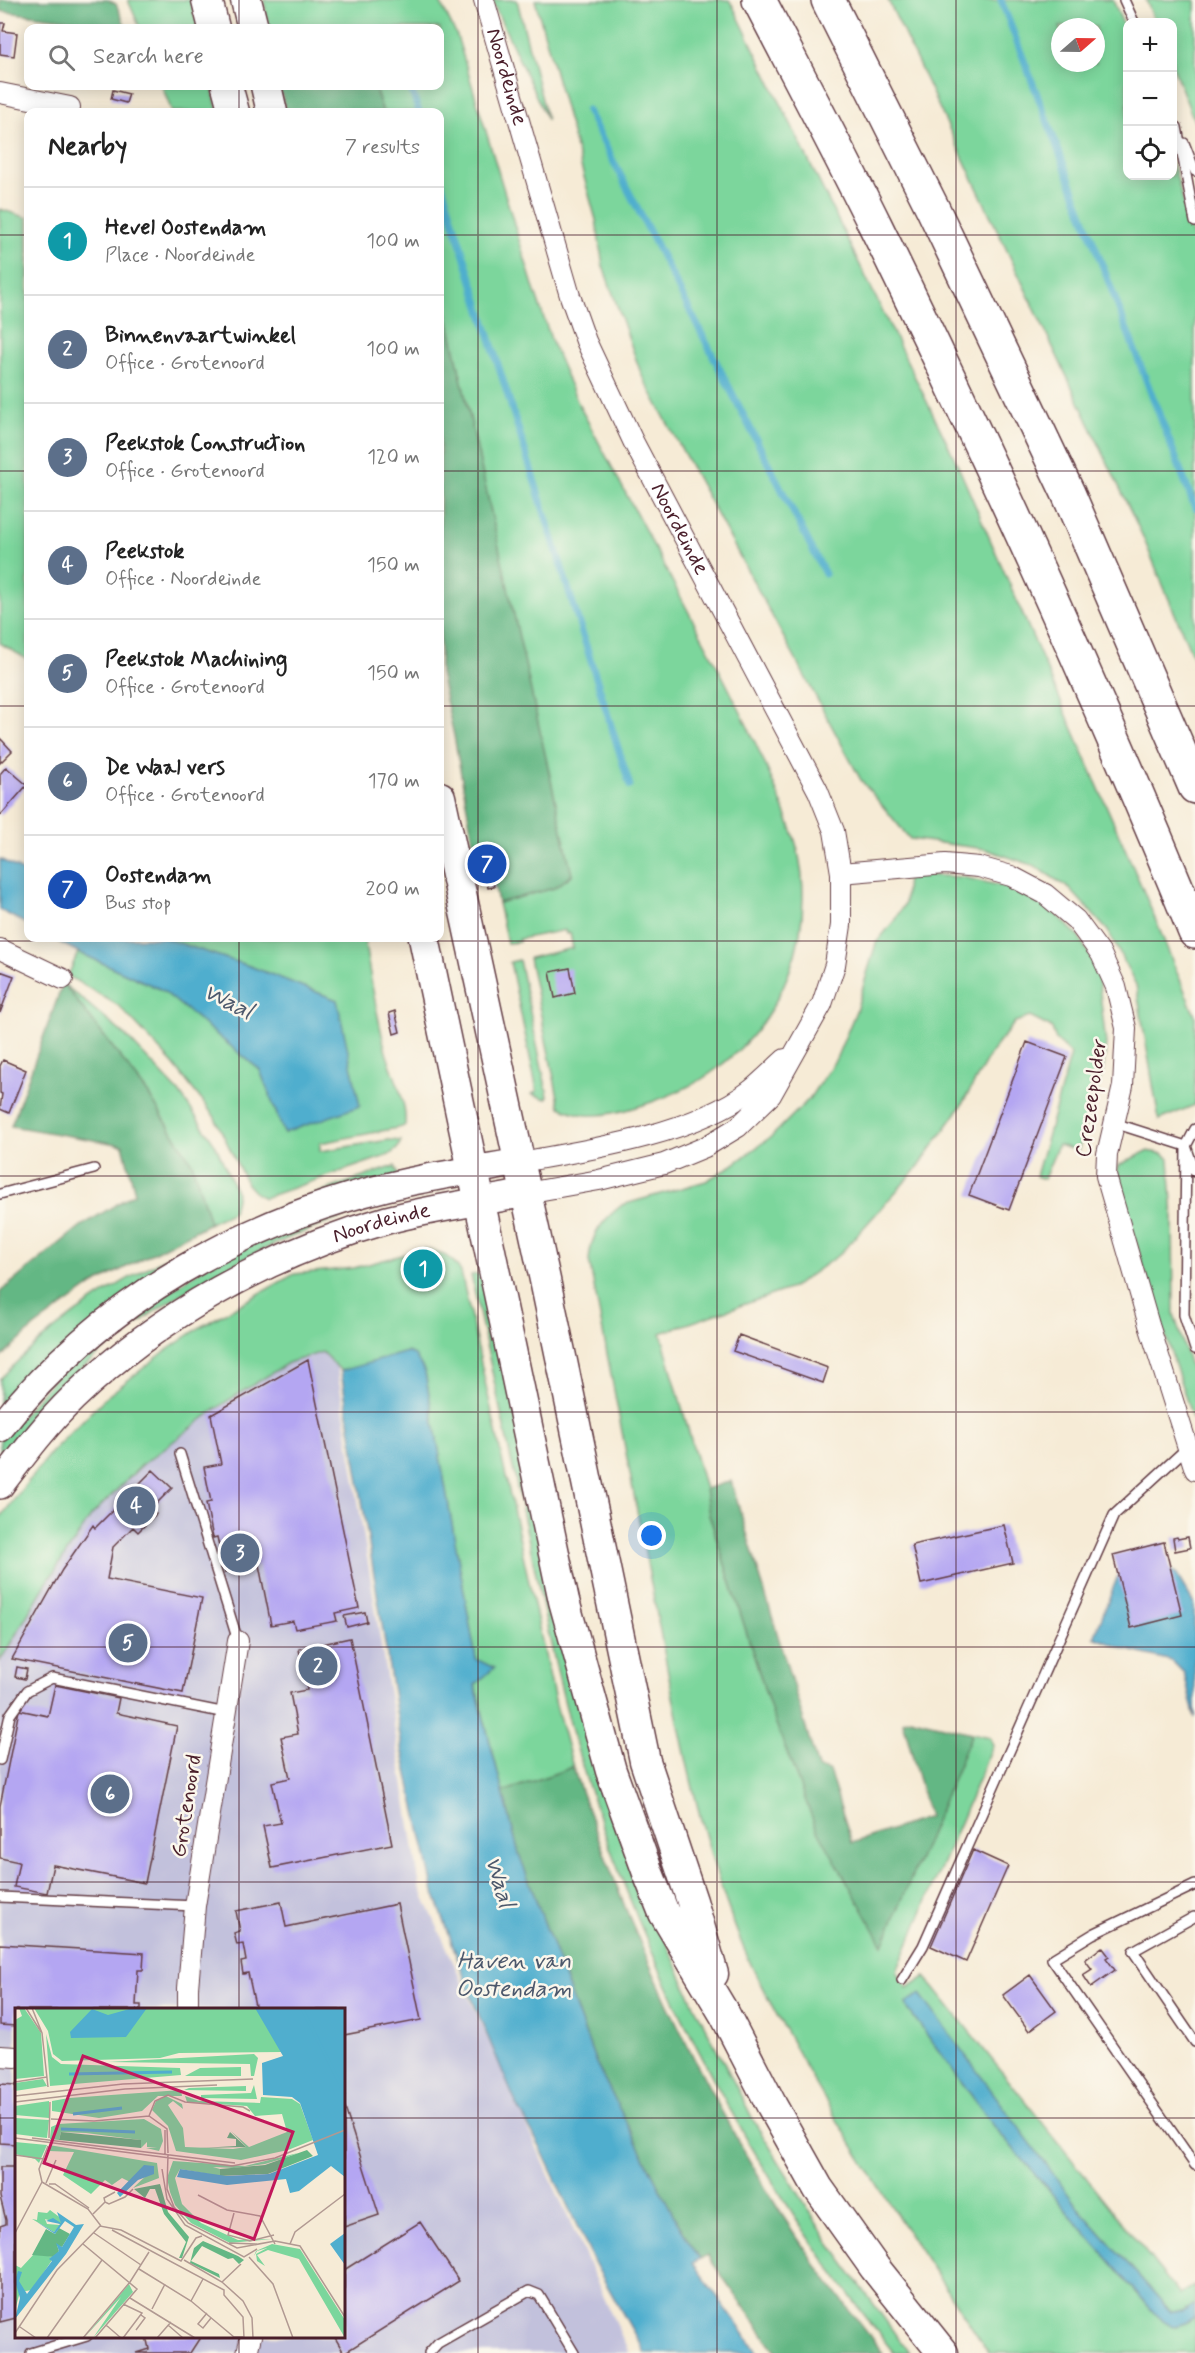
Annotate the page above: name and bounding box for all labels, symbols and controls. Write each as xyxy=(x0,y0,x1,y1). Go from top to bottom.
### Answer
north arrow xyxy=(1051,18,1105,72)
map controls xyxy=(1123,18,1177,180)
button: + xyxy=(1123,18,1177,72)
search box xyxy=(24,24,444,90)
street label: Noordeinde xyxy=(479,25,534,129)
icon: search xyxy=(45,41,78,74)
text: Search here xyxy=(93,43,204,71)
button: − xyxy=(1123,72,1177,126)
button: locate xyxy=(1123,126,1177,180)
text: Nearby xyxy=(48,130,127,164)
text: 7 results xyxy=(345,134,420,161)
text: Hevel Oostendam xyxy=(105,214,266,242)
text: 1 xyxy=(63,228,72,255)
text: 100 m xyxy=(366,228,420,255)
text: Place · Noordeinde xyxy=(105,242,255,269)
text: Binnenvaartwinkel xyxy=(105,322,296,350)
text: 2 xyxy=(63,336,72,363)
text: 100 m xyxy=(366,336,420,363)
text: Office · Grotenoord xyxy=(105,350,265,377)
text: Peekstok Construction xyxy=(105,430,305,458)
text: 3 xyxy=(63,444,72,471)
text: 120 m xyxy=(367,444,420,471)
text: Office · Grotenoord xyxy=(105,458,265,485)
street label: Noordeinde xyxy=(644,478,715,580)
text: Peekstok xyxy=(105,538,184,566)
text: 4 xyxy=(62,552,73,579)
text: 150 m xyxy=(367,552,420,579)
text: Office · Noordeinde xyxy=(105,566,261,593)
text: Peekstok Machining xyxy=(105,646,287,674)
text: 5 xyxy=(62,660,74,687)
text: 150 m xyxy=(367,660,420,687)
text: Office · Grotenoord xyxy=(105,674,265,701)
text: De Waal vers xyxy=(105,754,225,782)
text: 6 xyxy=(62,768,73,795)
text: 170 m xyxy=(368,768,420,795)
text: Office · Grotenoord xyxy=(105,782,265,809)
pin: 7 xyxy=(468,842,506,886)
text: Oostendam xyxy=(105,862,212,890)
text: 7 xyxy=(61,876,74,903)
text: 200 m xyxy=(365,876,420,903)
text: Bus stop xyxy=(105,890,171,917)
water label: Waal xyxy=(198,977,260,1028)
street label: Crezeepolder xyxy=(1070,1037,1114,1159)
street label: Noordeinde xyxy=(329,1196,433,1250)
pin: 1 xyxy=(404,1246,442,1292)
pin: 4 xyxy=(116,1484,156,1528)
your location xyxy=(637,1521,666,1550)
pin: 3 xyxy=(220,1530,260,1576)
pin: 5 xyxy=(108,1620,148,1666)
pin: 2 xyxy=(298,1644,338,1688)
street label: Grotenoord xyxy=(165,1752,209,1860)
pin: 6 xyxy=(90,1772,130,1816)
water label: Waal xyxy=(477,1853,522,1913)
water label: Haven van Oostendam xyxy=(456,1946,572,2005)
inset map xyxy=(15,2008,345,2338)

